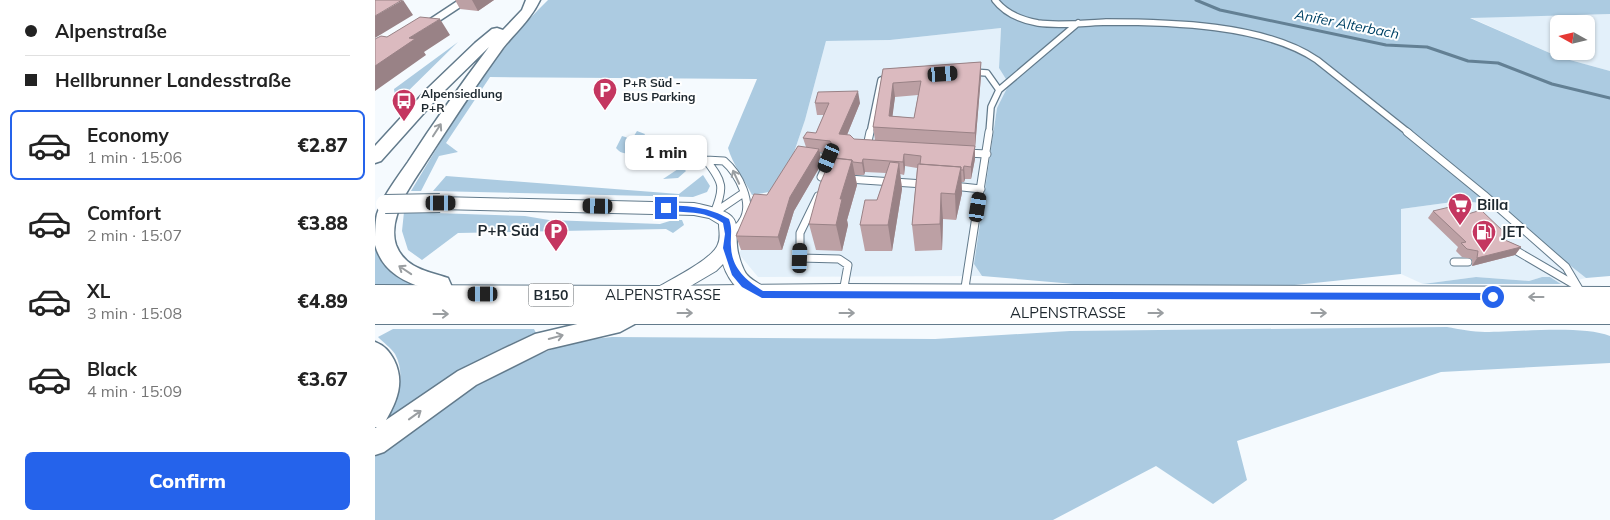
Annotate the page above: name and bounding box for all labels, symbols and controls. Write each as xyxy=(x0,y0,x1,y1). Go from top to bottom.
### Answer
water label: Anifer Alterbach xyxy=(1292,5,1401,43)
north arrow xyxy=(1550,15,1595,60)
map controls xyxy=(1550,15,1595,60)
text: Alpenstraße xyxy=(55,19,167,43)
car xyxy=(927,65,958,83)
text: Hellbrunner Landesstraße xyxy=(55,68,291,92)
place label: P+R Süd - BUS Parking xyxy=(623,75,696,104)
parking icon: P+R Süd - BUS Parking xyxy=(592,77,618,111)
place label: Alpensiedlung P+R xyxy=(421,86,503,115)
bus stop icon: Alpensiedlung P+R xyxy=(391,88,417,122)
icon: car xyxy=(27,123,72,168)
text: Economy xyxy=(87,123,169,147)
one-way arrow xyxy=(432,123,442,137)
text: €2.87 xyxy=(297,133,348,157)
callout: 1 min xyxy=(625,136,707,170)
car xyxy=(816,141,841,175)
text: 1 min xyxy=(645,142,687,162)
text: 1 min · 15:06 xyxy=(87,147,182,167)
one-way arrow xyxy=(731,170,741,185)
car xyxy=(968,191,987,223)
supermarket icon: Billa xyxy=(1447,192,1473,226)
place label: Billa xyxy=(1477,195,1508,214)
car xyxy=(426,196,456,211)
route end xyxy=(655,197,677,219)
car xyxy=(582,198,613,214)
icon: car xyxy=(27,201,72,246)
text: Comfort xyxy=(87,201,161,225)
text: €3.88 xyxy=(297,211,348,235)
parking icon: P+R Süd xyxy=(543,218,569,252)
fuel station icon: JET xyxy=(1471,219,1497,253)
place label: P+R Süd xyxy=(477,221,539,240)
place label: JET xyxy=(1501,222,1525,241)
text: 2 min · 15:07 xyxy=(87,225,182,245)
car xyxy=(791,243,808,273)
one-way arrow xyxy=(398,265,412,275)
icon: car xyxy=(27,279,72,324)
text: XL xyxy=(87,279,110,303)
road number: B150 xyxy=(529,284,573,306)
street label: ALPENSTRASSE xyxy=(605,285,721,304)
route start xyxy=(1482,286,1504,308)
car xyxy=(468,287,498,302)
text: €4.89 xyxy=(297,289,348,313)
one-way arrow xyxy=(1528,292,1544,302)
text: 3 min · 15:08 xyxy=(87,303,182,323)
street label: ALPENSTRASSE xyxy=(1010,303,1126,322)
one-way arrow xyxy=(676,308,693,318)
one-way arrow xyxy=(839,308,855,318)
one-way arrow xyxy=(1148,308,1164,318)
one-way arrow xyxy=(1310,308,1327,318)
one-way arrow xyxy=(432,309,449,319)
one-way arrow xyxy=(548,332,564,342)
icon: car xyxy=(27,357,72,402)
text: Black xyxy=(87,357,137,381)
text: €3.67 xyxy=(297,367,348,391)
text: 4 min · 15:09 xyxy=(87,381,182,401)
one-way arrow xyxy=(408,410,422,420)
button: Confirm xyxy=(25,452,350,510)

